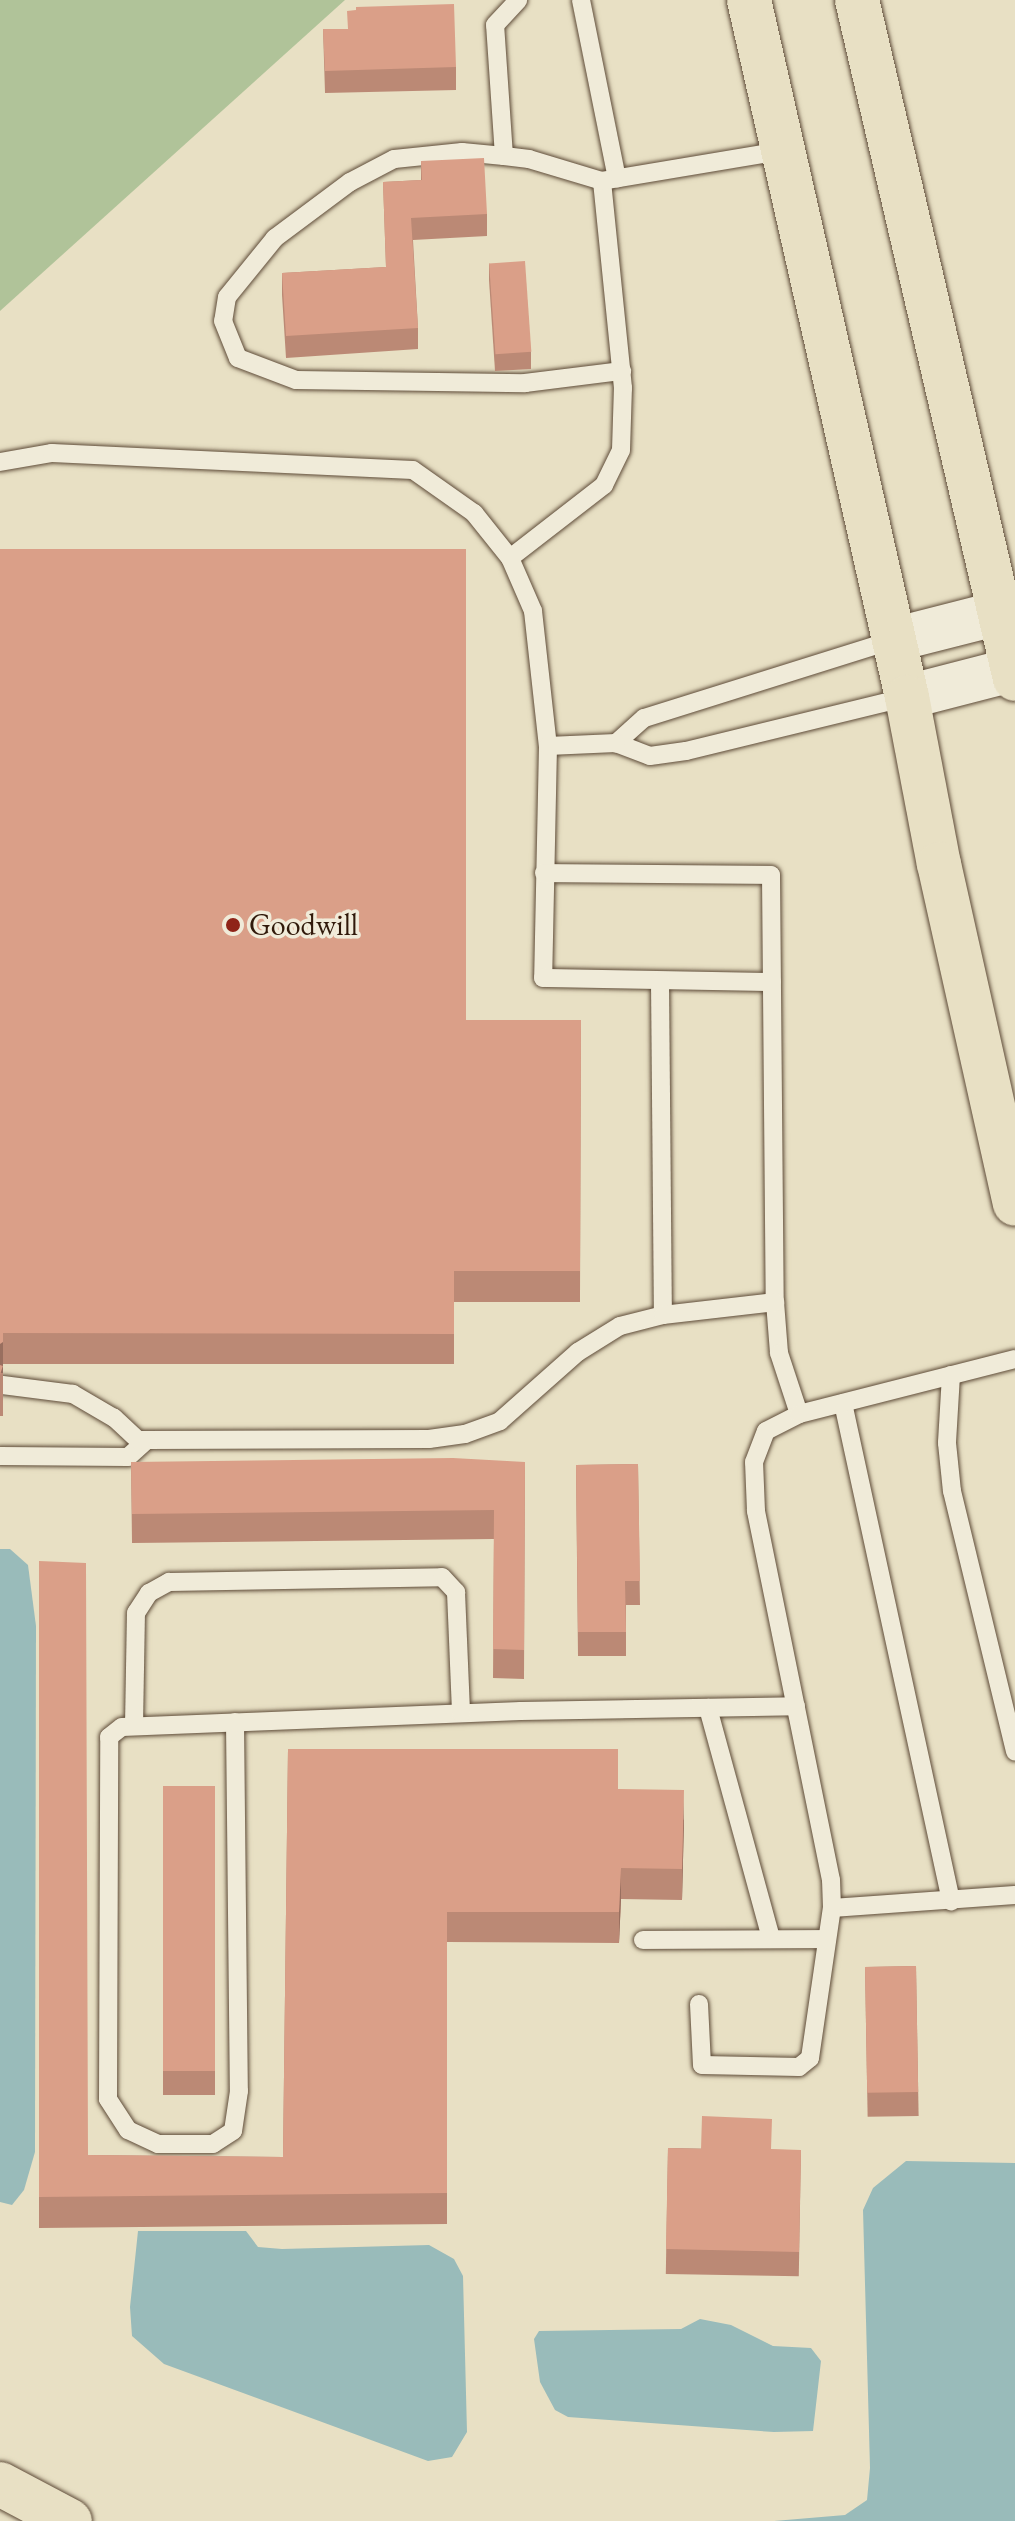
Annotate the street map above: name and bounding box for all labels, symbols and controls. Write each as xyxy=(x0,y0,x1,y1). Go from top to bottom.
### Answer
place label: Goodwill xyxy=(249,907,358,943)
marker: Goodwill xyxy=(224,916,242,934)

